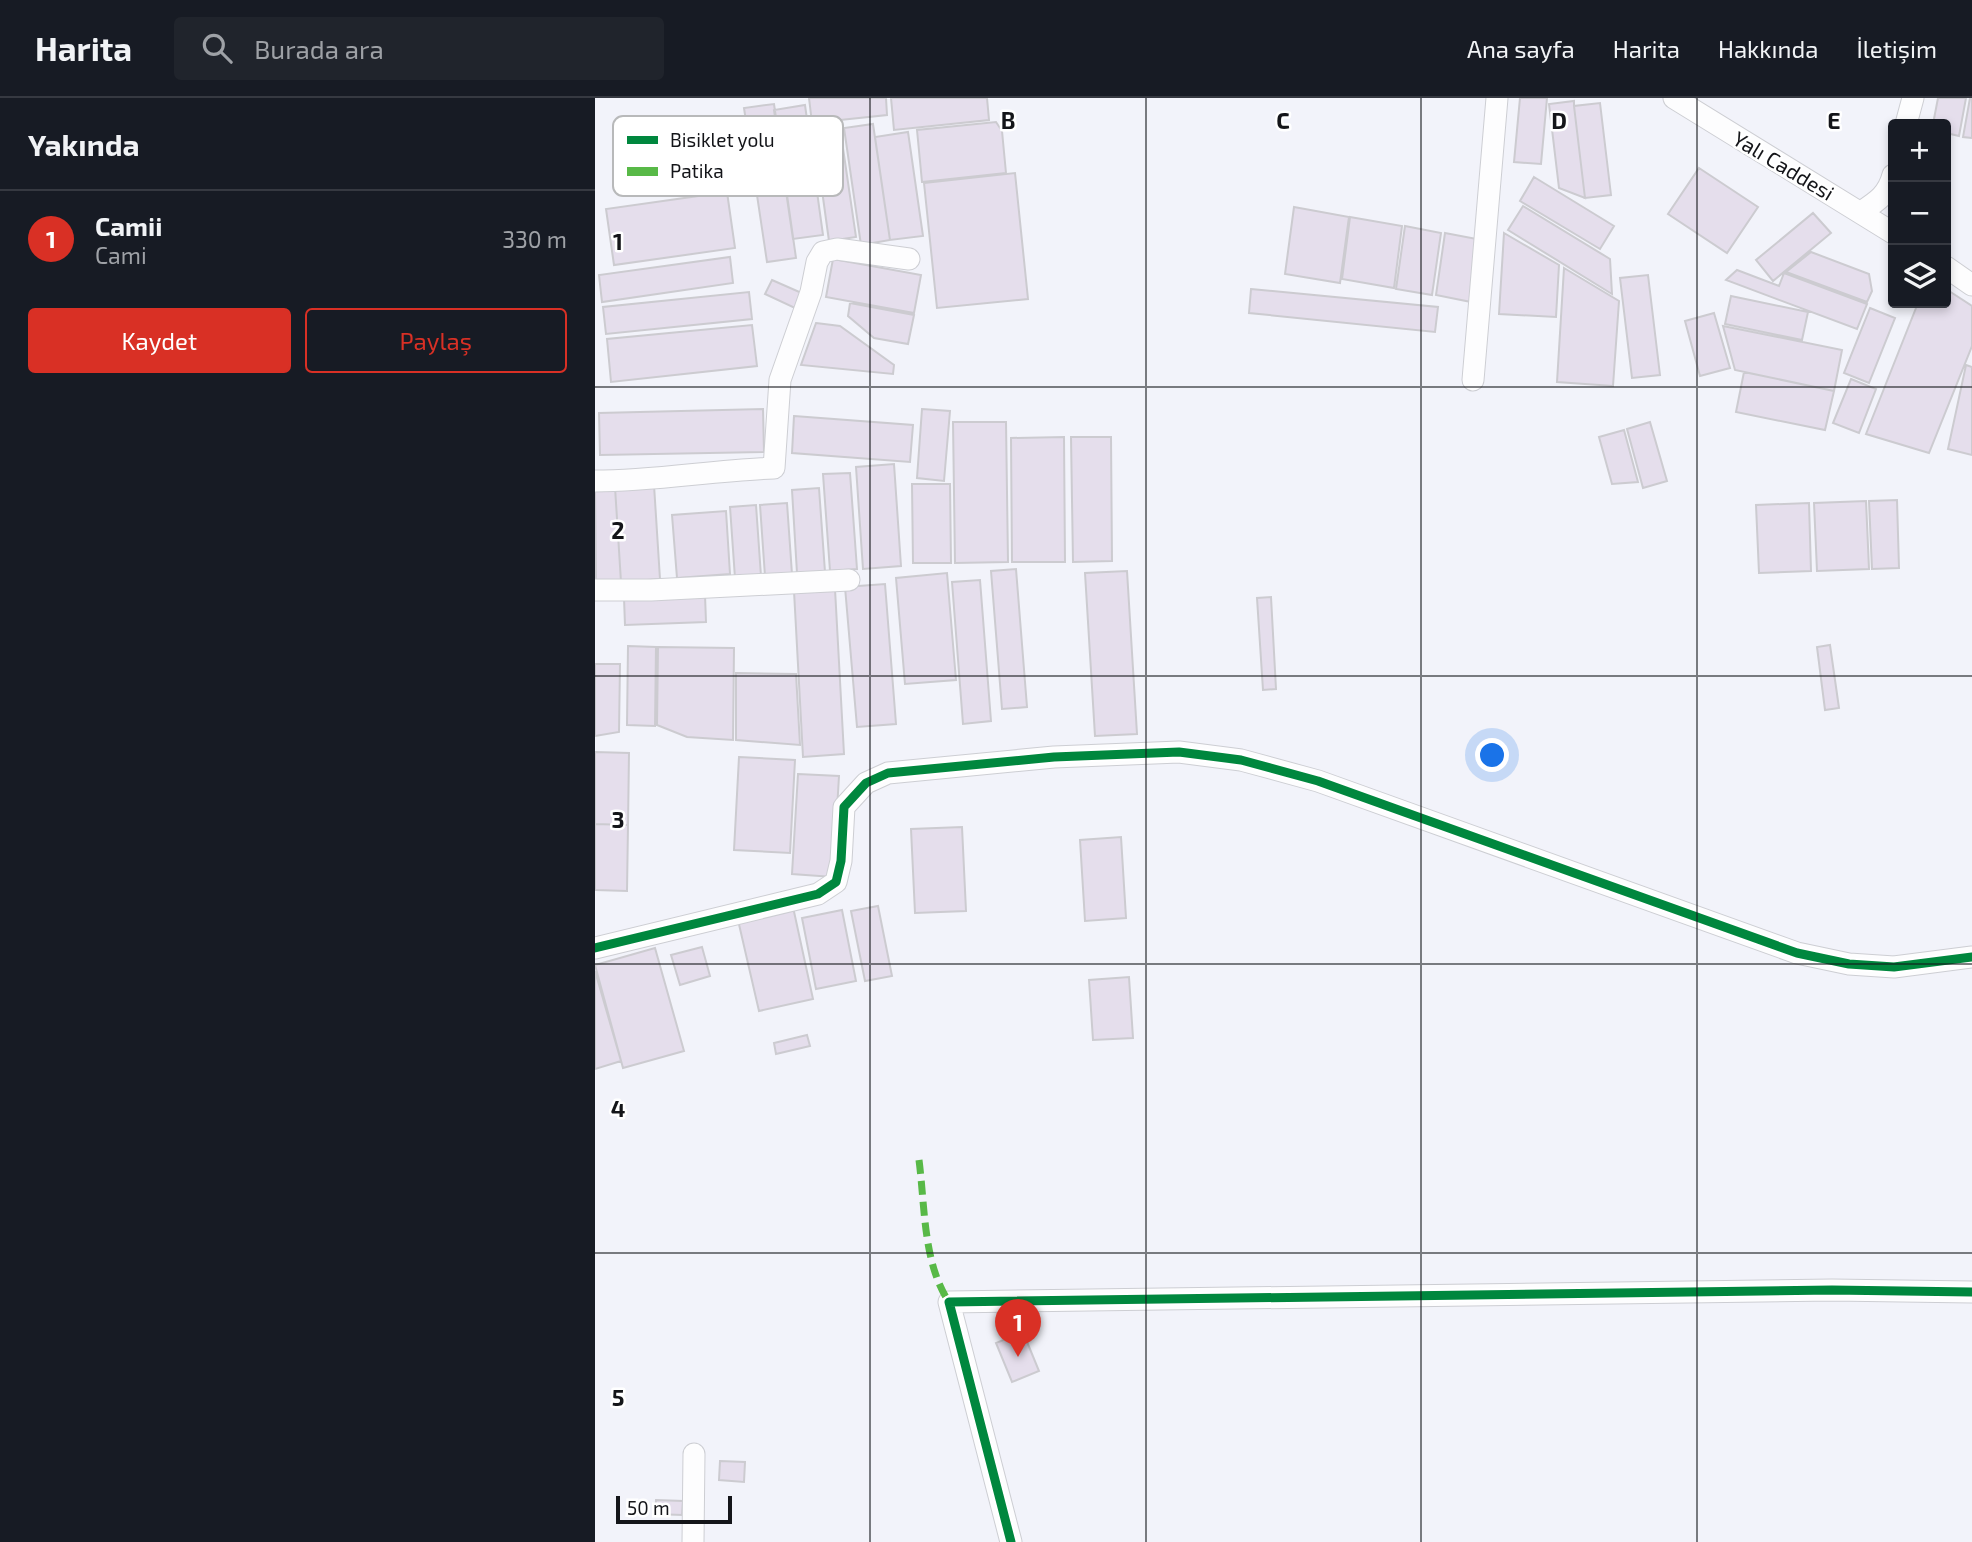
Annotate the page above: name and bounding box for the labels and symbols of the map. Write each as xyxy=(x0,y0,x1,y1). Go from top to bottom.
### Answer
text: B xyxy=(1001,106,1015,134)
text: C xyxy=(1276,106,1290,134)
text: D xyxy=(1551,106,1567,134)
text: E xyxy=(1827,106,1841,134)
legend xyxy=(613,116,843,196)
street label: Yalı Caddesi xyxy=(1729,125,1839,205)
text: Bisiklet yolu xyxy=(670,128,775,151)
text: Patika xyxy=(670,159,724,182)
text: 1 xyxy=(613,227,623,255)
text: 2 xyxy=(611,516,625,544)
your location xyxy=(1475,738,1509,772)
text: 3 xyxy=(611,805,625,833)
text: 4 xyxy=(611,1094,625,1122)
pin: 1 xyxy=(995,1299,1041,1357)
text: 5 xyxy=(612,1383,624,1411)
scale bar xyxy=(616,1493,731,1525)

